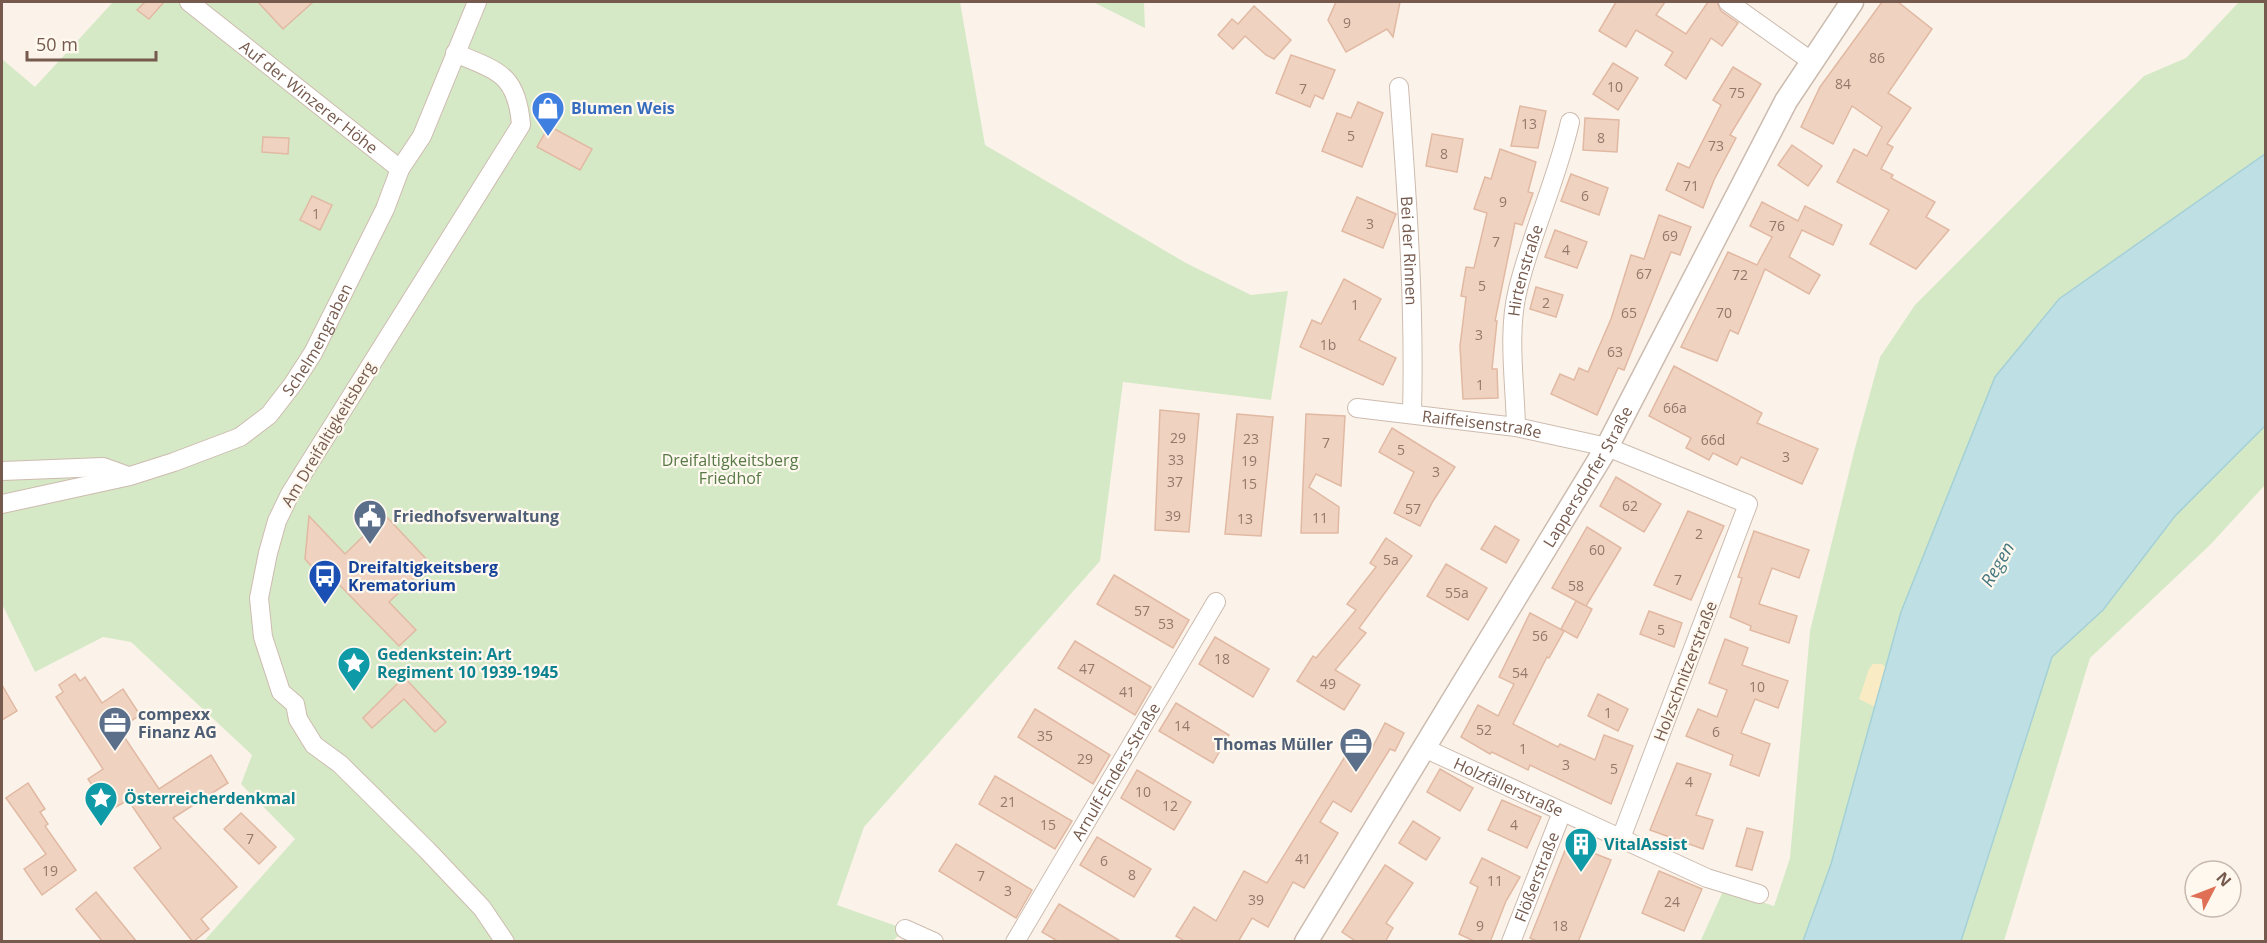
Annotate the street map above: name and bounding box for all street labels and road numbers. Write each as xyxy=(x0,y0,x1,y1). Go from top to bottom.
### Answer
street label: Auf der Winzerer Höhe xyxy=(235,35,383,159)
street label: Bei der Rinnen xyxy=(1396,195,1423,306)
street label: Hirtenstraße xyxy=(1502,222,1548,318)
street label: Schelmengraben xyxy=(277,280,357,400)
street label: Am Dreifaltigkeitsberg xyxy=(276,357,380,511)
street label: Lappersdorfer Straße xyxy=(1538,402,1637,551)
street label: Raiffeisenstraße xyxy=(1421,405,1544,443)
street label: Holzschnitzerstraße xyxy=(1648,598,1722,744)
street label: Arnulf-Enders-Straße xyxy=(1066,699,1165,845)
street label: Holzfällerstraße xyxy=(1450,752,1567,822)
street label: Flößerstraße xyxy=(1509,829,1564,925)

